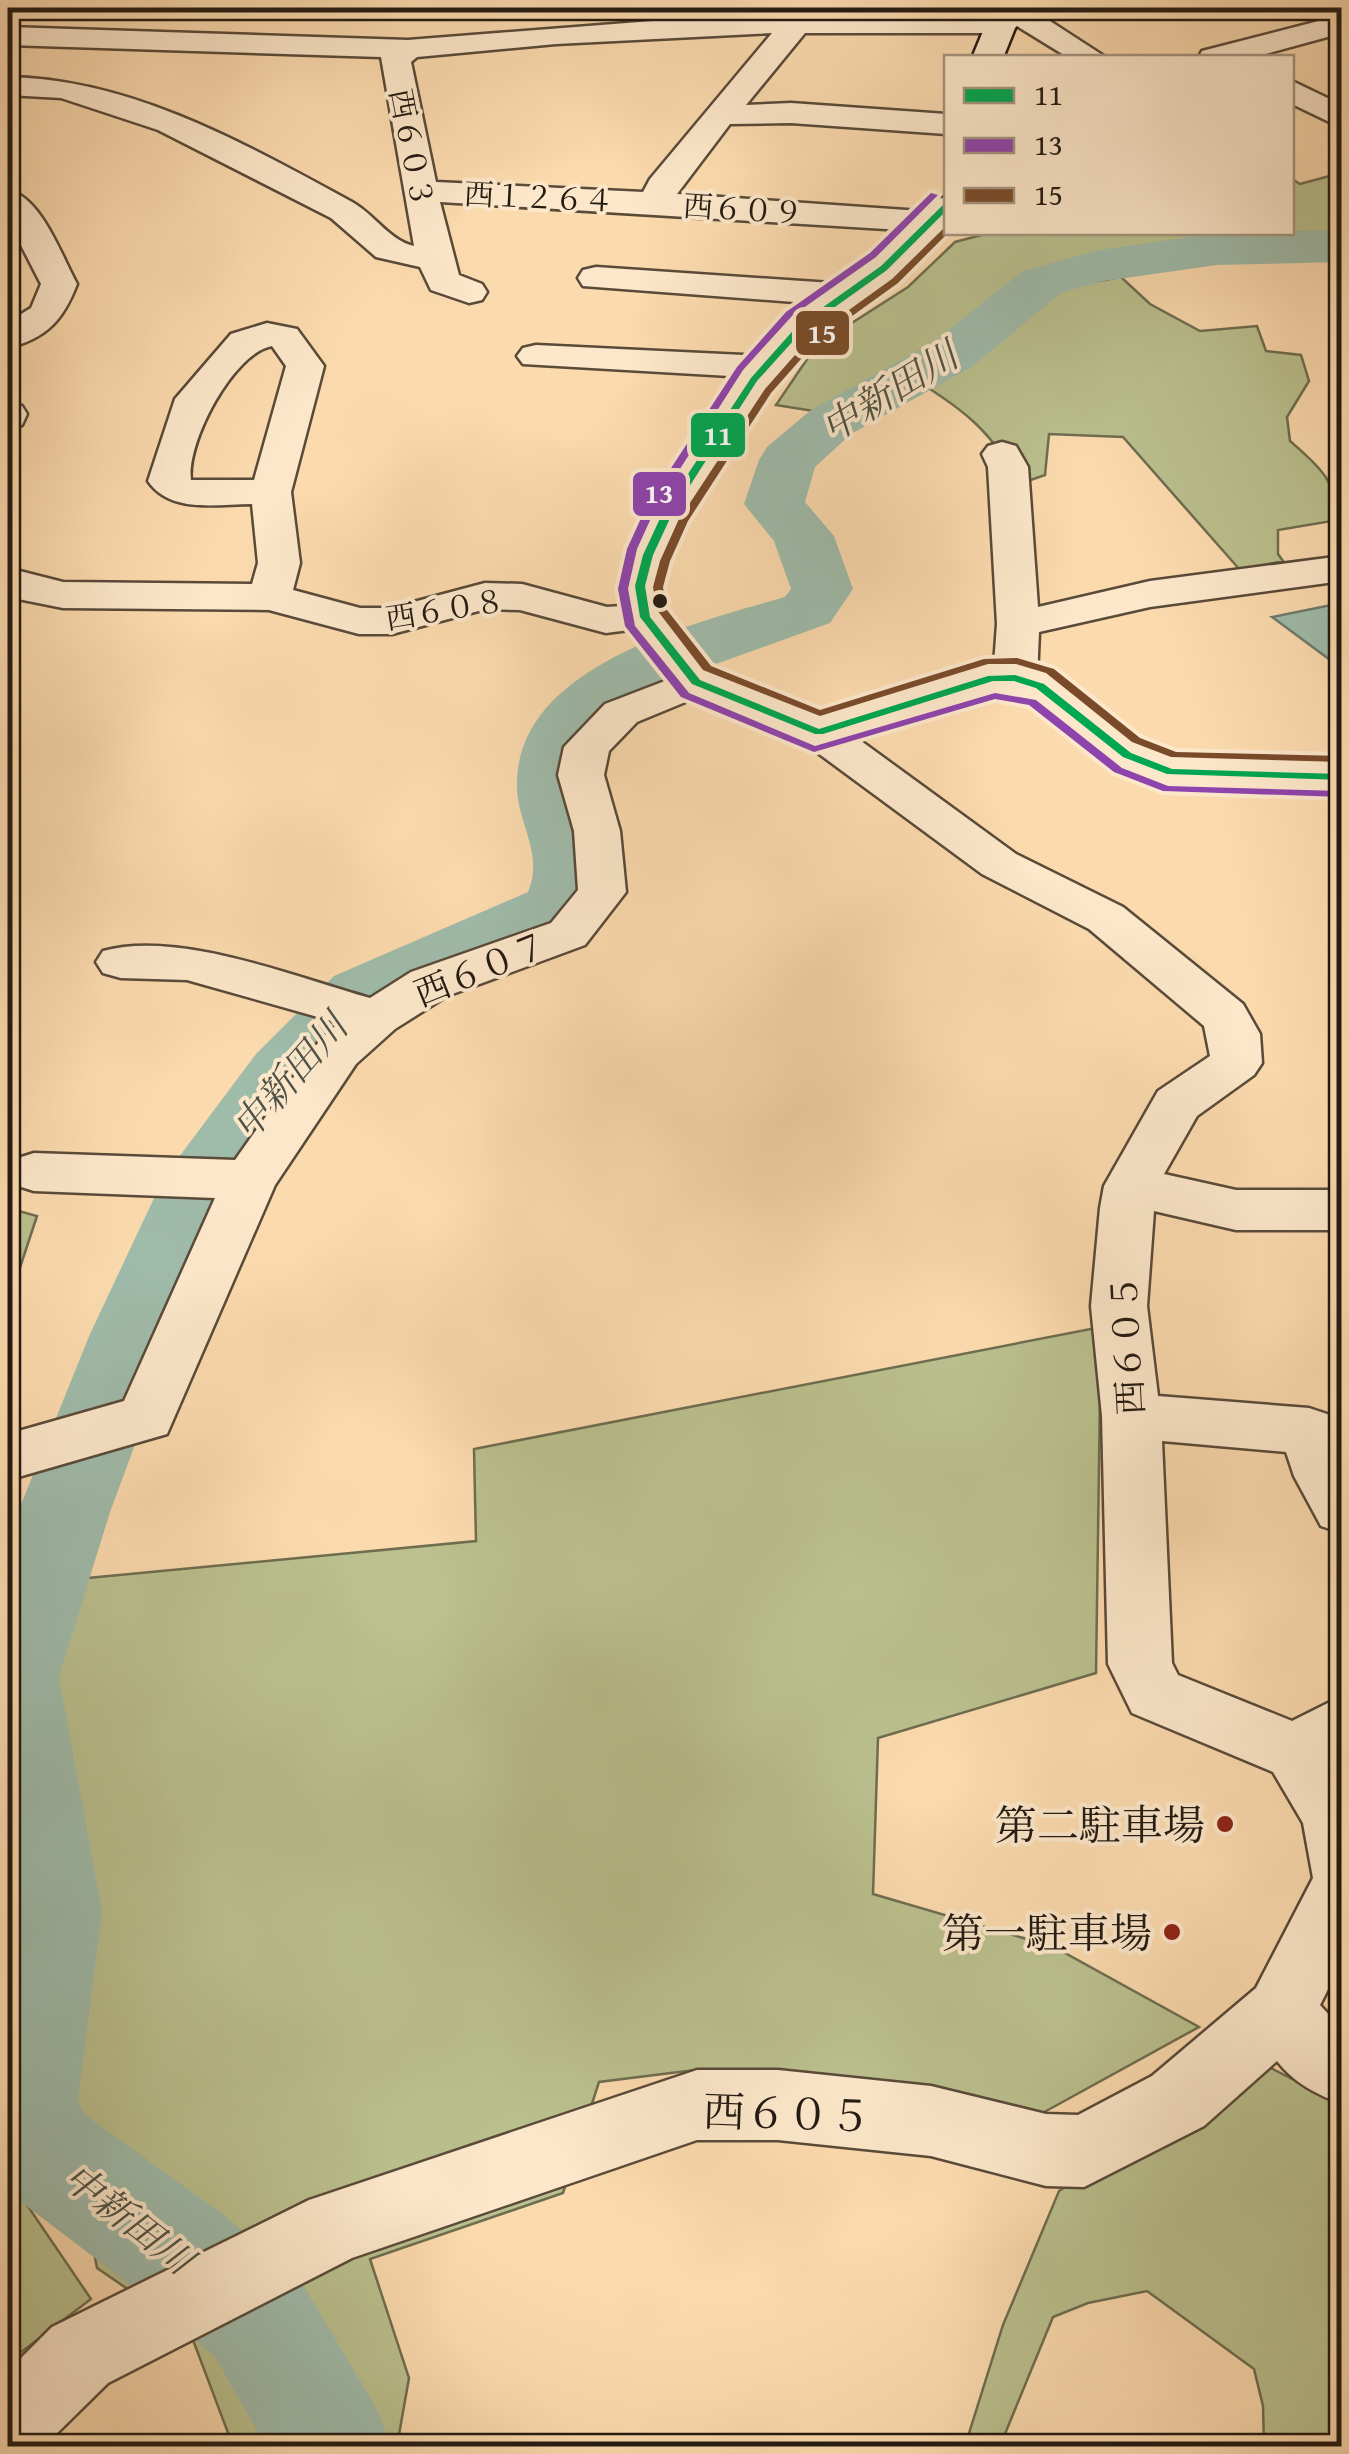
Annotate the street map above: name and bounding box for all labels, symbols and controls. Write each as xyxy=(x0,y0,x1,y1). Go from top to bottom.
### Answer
legend xyxy=(944,55,1294,235)
text: 11 xyxy=(1034,72,1063,116)
street label: 西６０３ xyxy=(379,85,445,211)
text: 13 xyxy=(1034,122,1063,166)
street label: 西１２６４ xyxy=(463,171,615,223)
text: 15 xyxy=(1034,172,1063,216)
street label: 西６０９ xyxy=(682,183,804,235)
line badge: 15 xyxy=(794,309,851,357)
text: 15 xyxy=(807,312,837,353)
water label: 中新田川 xyxy=(810,325,972,455)
line badge: 11 xyxy=(689,411,747,459)
text: 11 xyxy=(703,414,733,455)
line badge: 13 xyxy=(631,470,688,518)
text: 13 xyxy=(644,472,674,513)
street label: 西６０８ xyxy=(382,578,508,640)
unlabelled marker xyxy=(650,591,670,611)
street label: 西６０７ xyxy=(407,919,555,1019)
water label: 中新田川 xyxy=(218,997,363,1152)
street label: 西６０５ xyxy=(1098,1274,1156,1416)
place label: 第二駐車場 xyxy=(995,1794,1205,1855)
marker: 第二駐車場 xyxy=(1214,1813,1236,1835)
place label: 第一駐車場 xyxy=(942,1902,1152,1963)
marker: 第一駐車場 xyxy=(1161,1921,1183,1943)
street label: 西６０５ xyxy=(702,2080,872,2146)
water label: 中新田川 xyxy=(52,2149,209,2289)

